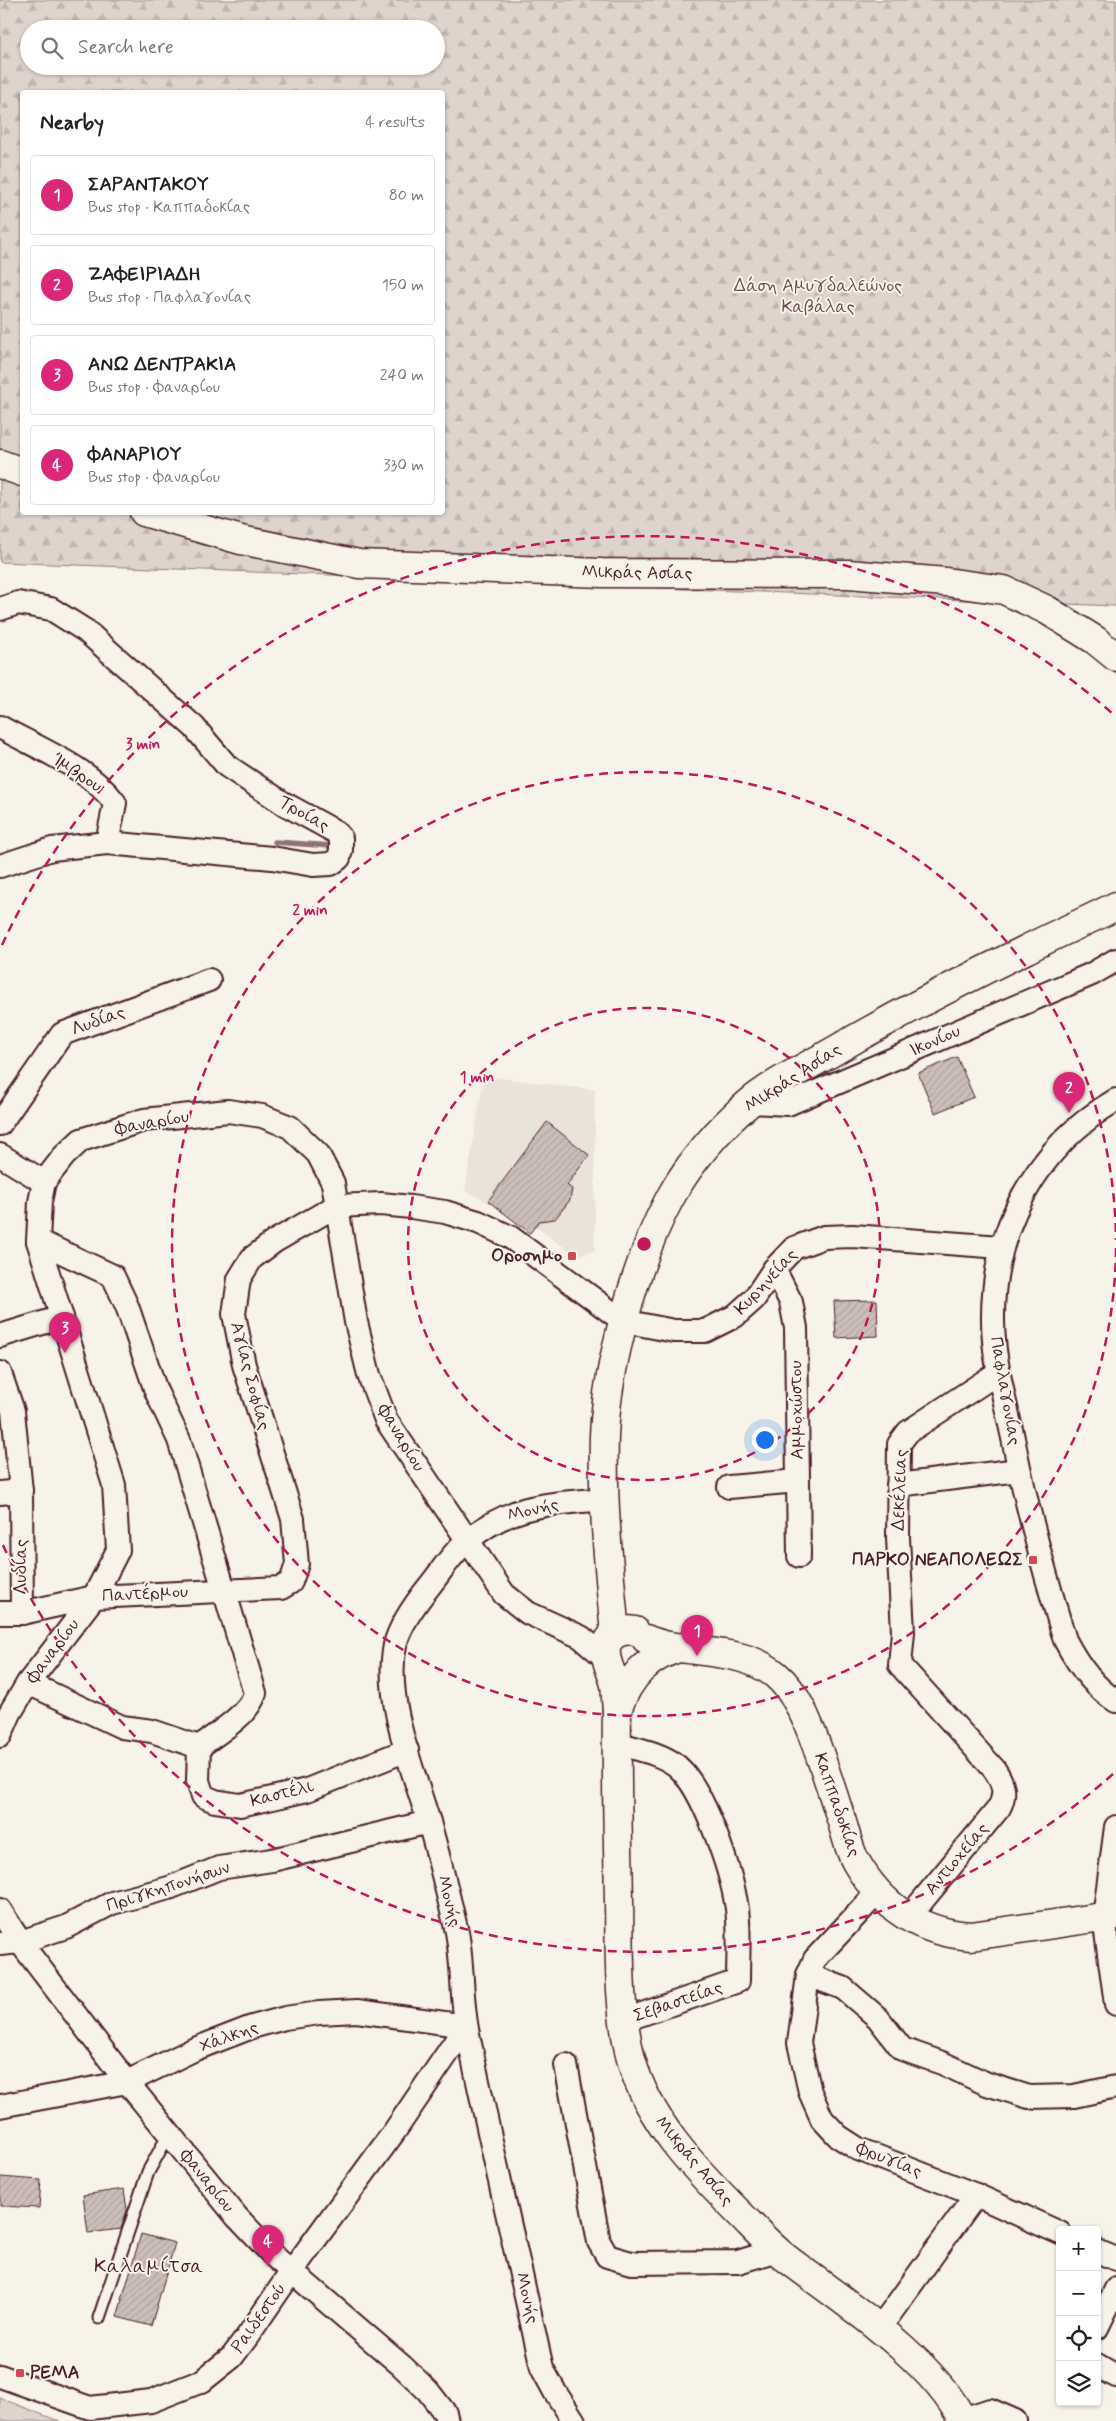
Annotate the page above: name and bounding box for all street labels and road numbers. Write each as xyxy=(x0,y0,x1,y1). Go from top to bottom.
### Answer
street label: Μικράς Ασίας xyxy=(581,560,693,586)
street label: Ίμβρου xyxy=(47,748,107,798)
street label: Τροίας xyxy=(274,790,334,838)
street label: Λυδίας xyxy=(68,1000,128,1042)
street label: Ικονίου xyxy=(906,1019,964,1063)
street label: Μικράς Ασίας xyxy=(740,1038,846,1118)
street label: Φαναρίου xyxy=(112,1105,191,1141)
street label: Κυρηνείας xyxy=(729,1243,803,1320)
street label: Αγίας Σοφίας xyxy=(224,1319,276,1433)
street label: Παφλαγονίας xyxy=(984,1335,1026,1447)
street label: Αμμοχώστου xyxy=(784,1360,810,1460)
street label: Φαναρίου xyxy=(371,1399,431,1476)
street label: Δεκέλειας xyxy=(886,1449,913,1531)
street label: Μονής xyxy=(505,1492,561,1528)
street label: Λυδίας xyxy=(9,1539,33,1595)
street label: Παντέρμου xyxy=(101,1579,189,1608)
street label: Φαναρίου xyxy=(20,1614,85,1689)
street label: Καππαδοκίας xyxy=(808,1750,866,1860)
street label: Καστέλι xyxy=(248,1773,317,1813)
street label: Αντιοχείας xyxy=(920,1818,994,1900)
street label: Πριγκηπονήσων xyxy=(103,1856,233,1918)
street label: Μονής xyxy=(431,1873,467,1929)
street label: Σεβαστείας xyxy=(630,1976,726,2028)
street label: Χάλκης xyxy=(196,2015,262,2059)
street label: Μικράς Ασίας xyxy=(649,2111,739,2211)
street label: Φρυγίας xyxy=(852,2136,926,2184)
street label: Φαναρίου xyxy=(173,2144,240,2218)
street label: Μονής xyxy=(509,2270,545,2326)
street label: Ραιδεστού xyxy=(226,2278,292,2358)

